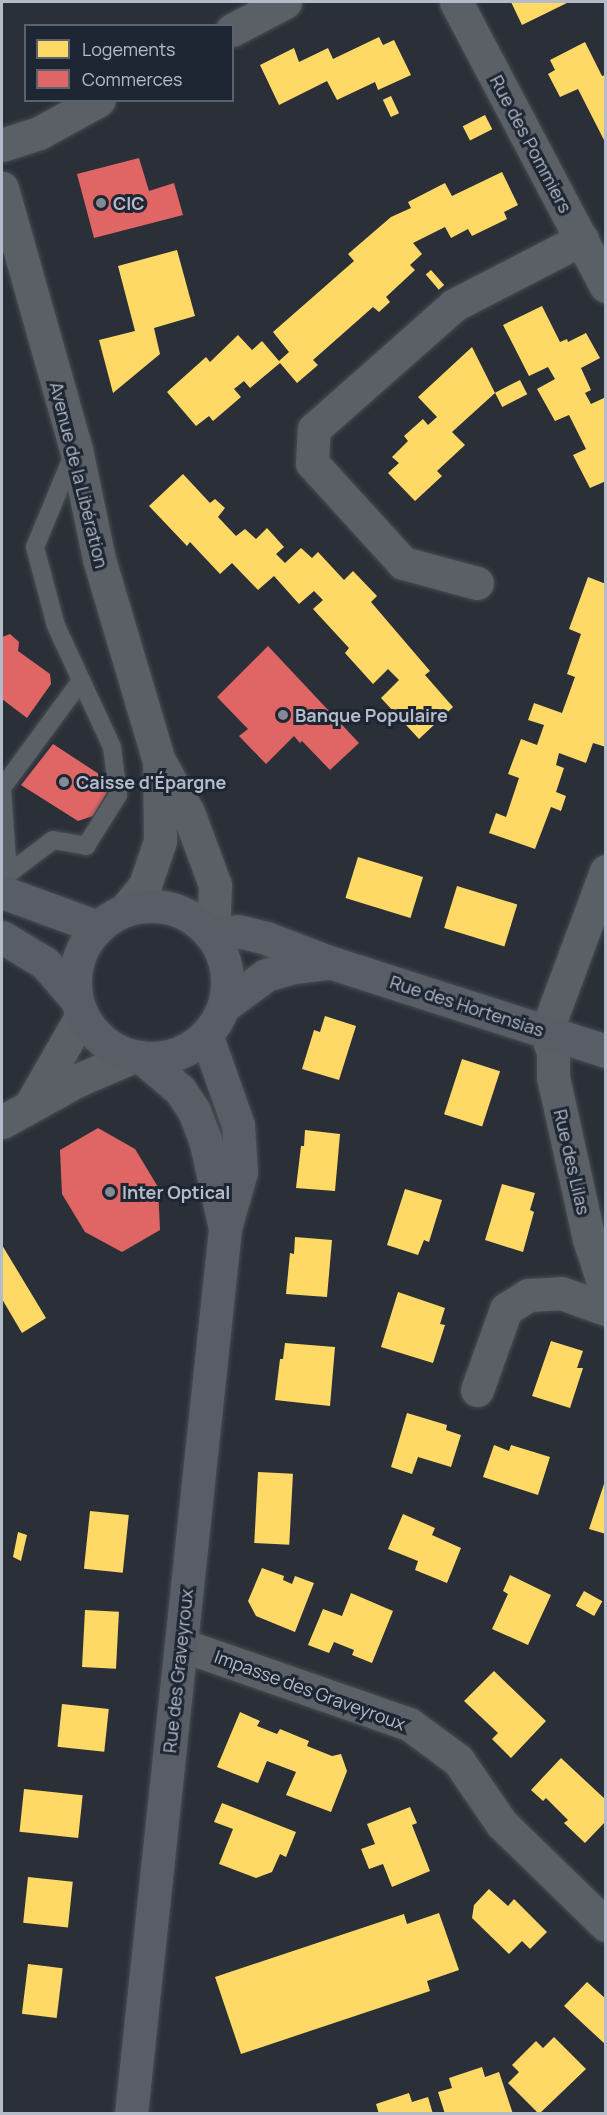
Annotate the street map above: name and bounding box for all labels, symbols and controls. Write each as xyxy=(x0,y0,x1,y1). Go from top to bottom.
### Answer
legend xyxy=(24,24,234,102)
text: Logements xyxy=(82,37,176,61)
text: Commerces xyxy=(82,67,183,91)
street label: Rue des Pommiers xyxy=(486,72,576,216)
place label: CIC xyxy=(113,192,145,214)
marker: CIC xyxy=(94,196,108,210)
street label: Avenue de la Libération xyxy=(45,380,113,570)
place label: Banque Populaire xyxy=(295,704,448,726)
marker: Banque Populaire xyxy=(276,708,290,722)
place label: Caisse d'Épargne xyxy=(76,771,226,793)
marker: Caisse d'Épargne xyxy=(57,775,71,789)
street label: Rue des Hortensias xyxy=(387,971,547,1041)
street label: Rue des Lilas xyxy=(549,1107,595,1217)
place label: Inter Optical xyxy=(122,1181,230,1203)
marker: Inter Optical xyxy=(103,1185,117,1199)
street label: Rue des Graveyroux xyxy=(159,1588,197,1754)
street label: Impasse des Graveyroux xyxy=(212,1645,408,1735)

